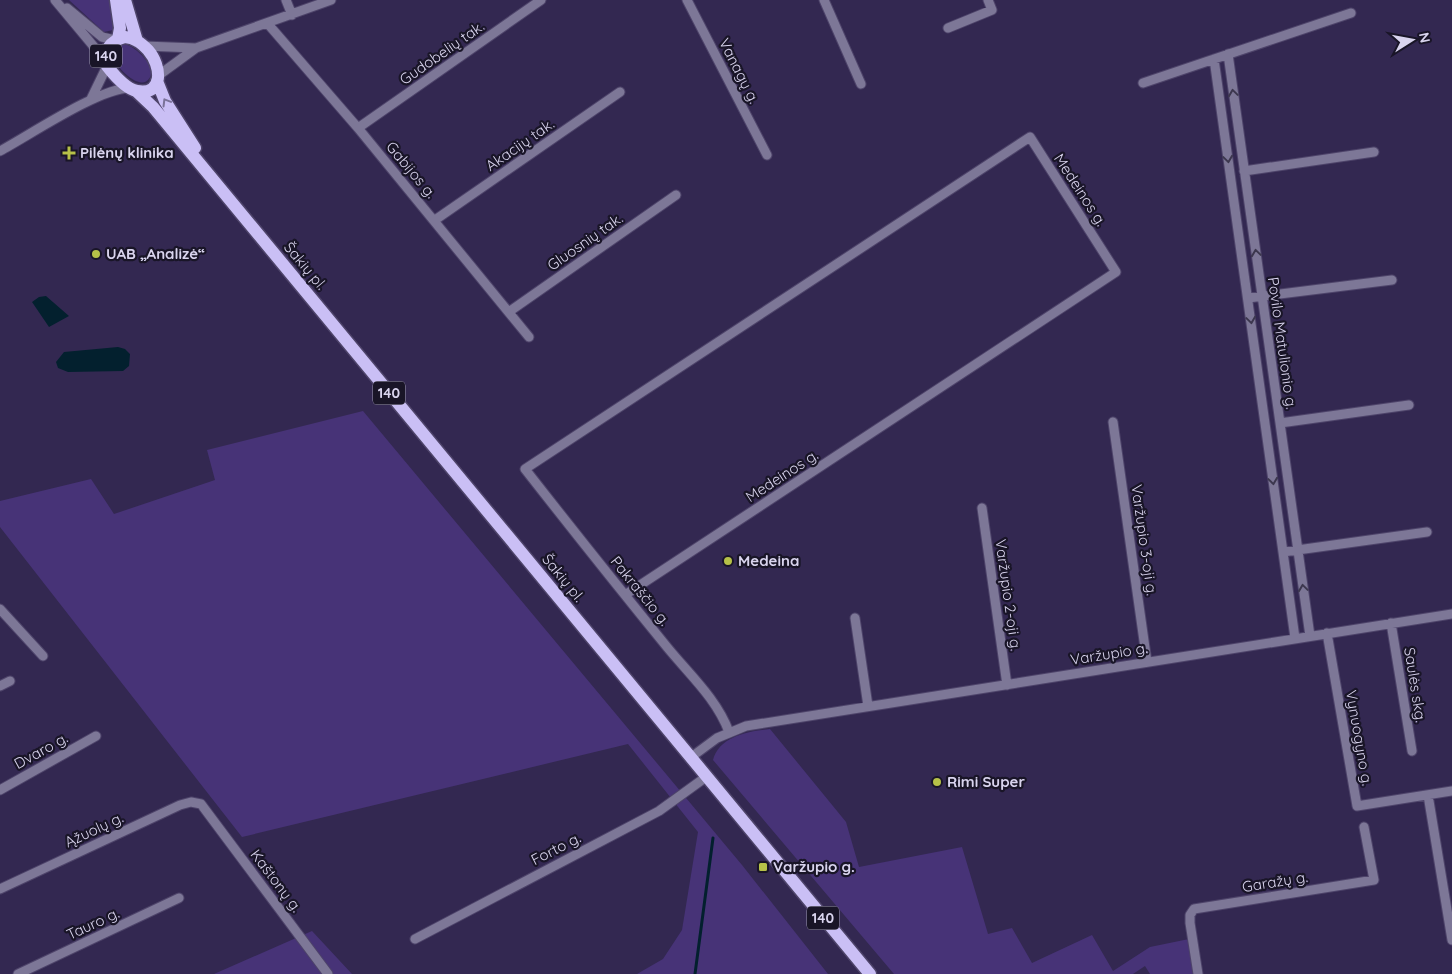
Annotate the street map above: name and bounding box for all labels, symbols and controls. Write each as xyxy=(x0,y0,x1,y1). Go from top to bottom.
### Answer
north arrow xyxy=(1387,15,1437,65)
street label: Gudobelių tak. xyxy=(396,16,488,89)
text: N xyxy=(1415,31,1435,44)
street label: Vanagų g. xyxy=(715,35,764,107)
road number: 140 xyxy=(90,44,122,68)
one-way arrow xyxy=(1228,88,1239,96)
one-way arrow xyxy=(162,99,172,108)
street label: Akacijų tak. xyxy=(482,114,558,175)
street label: Gabijos g. xyxy=(382,137,441,202)
place label: Pilėnų klinika xyxy=(80,143,174,162)
marker: Pilėnų klinika xyxy=(62,146,76,160)
street label: Medeinos g. xyxy=(1050,150,1111,230)
one-way arrow xyxy=(1222,156,1233,164)
street label: Gluosnių tak. xyxy=(543,209,626,275)
street label: Šakių pl. xyxy=(280,238,331,293)
place label: UAB „Analizė“ xyxy=(106,244,205,263)
marker: UAB „Analizė“ xyxy=(90,248,102,260)
one-way arrow xyxy=(1251,249,1262,257)
street label: Povilo Matulionio g. xyxy=(1264,276,1301,410)
one-way arrow xyxy=(1245,317,1256,325)
road number: 140 xyxy=(373,382,405,404)
street label: Medeinos g. xyxy=(742,445,822,506)
one-way arrow xyxy=(1268,477,1278,485)
street label: Varžupio 3-oji g. xyxy=(1127,483,1162,597)
street label: Varžupio 2-oji g. xyxy=(991,538,1026,652)
street label: Šakių pl. xyxy=(538,550,589,606)
place label: Medeina xyxy=(738,551,799,570)
street label: Pakraščio g. xyxy=(607,552,674,629)
marker: Medeina xyxy=(722,555,734,567)
one-way arrow xyxy=(1298,583,1309,591)
street label: Varžupio g. xyxy=(1069,638,1149,669)
street label: Saulės skg. xyxy=(1400,646,1431,724)
street label: Vynuogyno g. xyxy=(1342,689,1377,787)
street label: Dvaro g. xyxy=(11,728,71,773)
place label: Rimi Super xyxy=(947,772,1025,791)
marker: Rimi Super xyxy=(931,776,943,788)
street label: Ąžuolų g. xyxy=(61,808,126,851)
street label: Forto g. xyxy=(528,828,584,869)
street label: Kaštonų g. xyxy=(247,846,306,916)
place label: Varžupio g. xyxy=(773,857,855,876)
marker: Varžupio g. xyxy=(757,861,769,873)
street label: Garažų g. xyxy=(1241,867,1309,896)
street label: Tauro g. xyxy=(64,903,122,944)
road number: 140 xyxy=(807,906,839,930)

